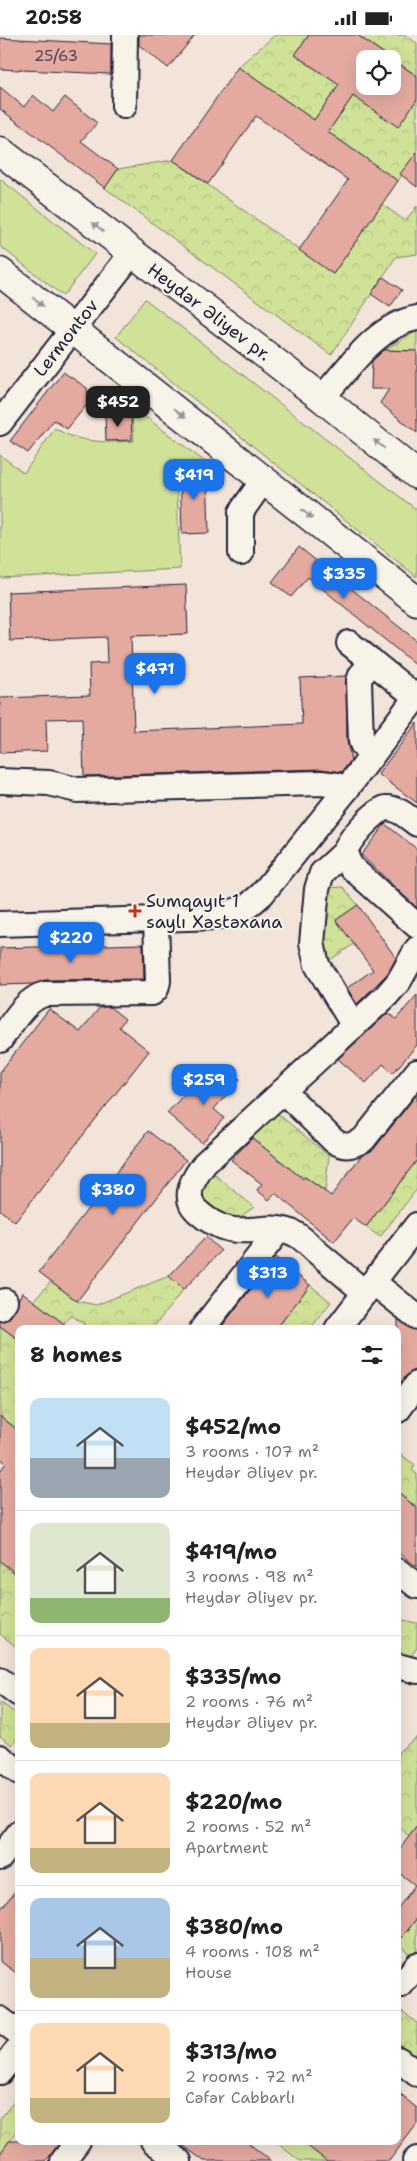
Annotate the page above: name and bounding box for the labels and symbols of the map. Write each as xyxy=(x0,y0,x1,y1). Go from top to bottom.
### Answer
house number: 25/63 xyxy=(34,46,78,66)
one-way arrow xyxy=(92,222,105,233)
street label: Heydər Əliyev pr. xyxy=(142,258,276,366)
street label: Lermontov xyxy=(28,294,104,382)
one-way arrow xyxy=(31,297,44,308)
pin: $452 xyxy=(88,385,148,428)
one-way arrow xyxy=(173,408,186,419)
one-way arrow xyxy=(373,439,386,450)
pin: $419 xyxy=(164,459,224,501)
one-way arrow xyxy=(301,508,314,519)
pin: $335 xyxy=(314,557,374,600)
pin: $471 xyxy=(125,653,185,695)
place label: Sumqayıt 1 saylı Xəstəxana xyxy=(146,889,282,934)
marker: Sumqayıt 1 saylı Xəstəxana xyxy=(128,904,142,918)
pin: $220 xyxy=(41,921,101,964)
pin: $259 xyxy=(174,1063,234,1106)
pin: $380 xyxy=(83,1173,143,1216)
pin: $313 xyxy=(238,1257,298,1299)

